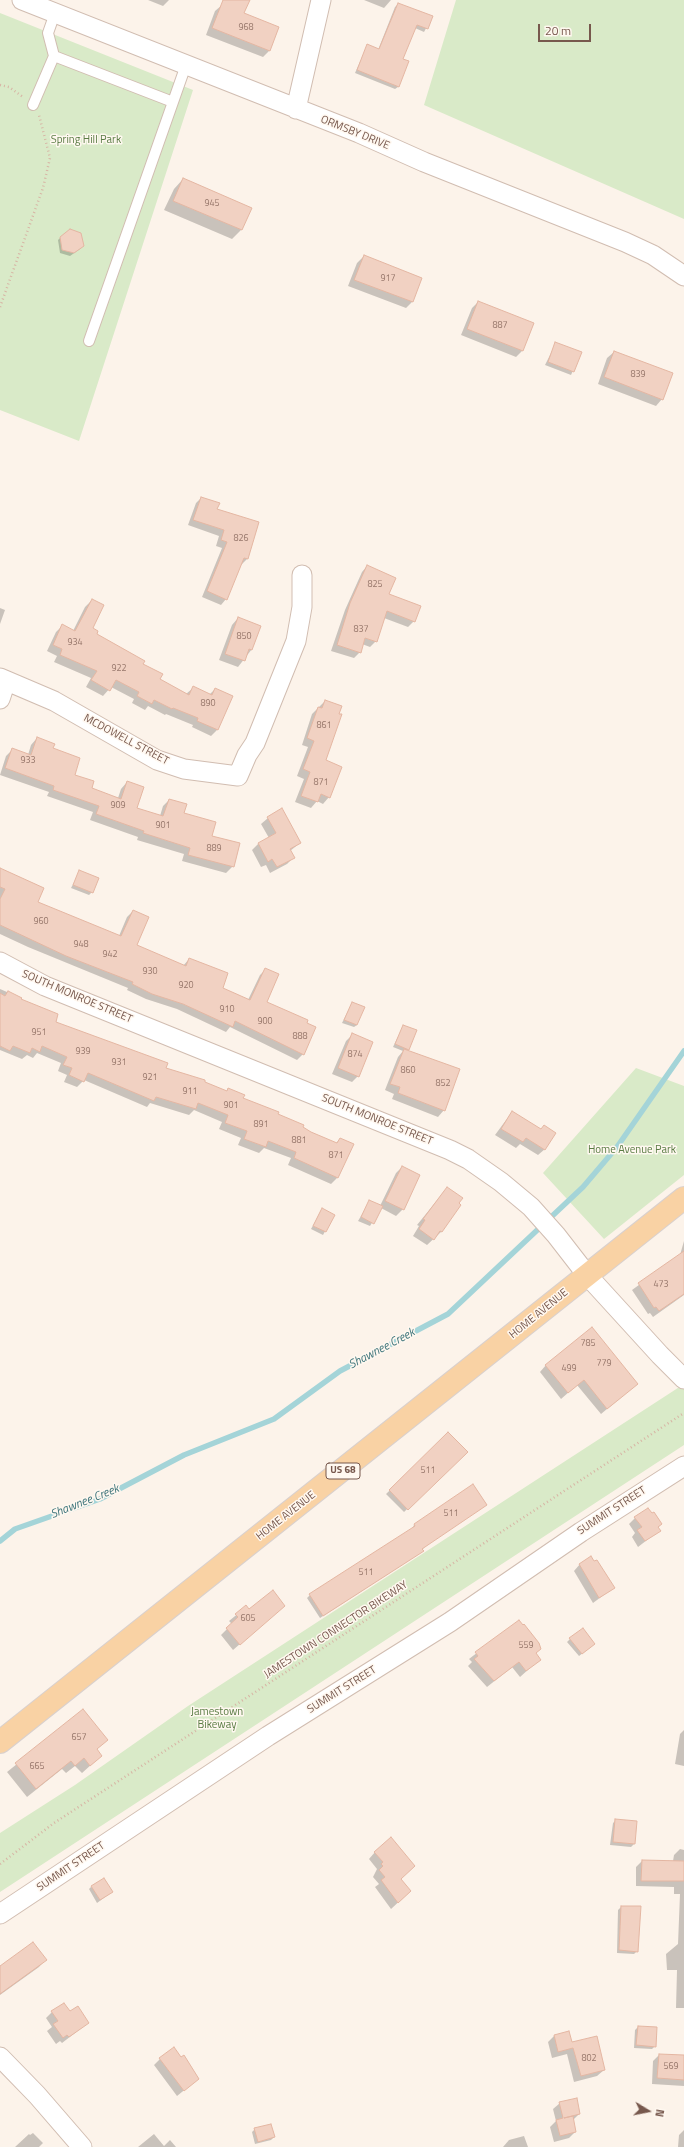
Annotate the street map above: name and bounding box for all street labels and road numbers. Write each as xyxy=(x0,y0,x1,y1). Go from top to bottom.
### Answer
street label: ORMSBY DRIVE xyxy=(319,113,391,153)
street label: MCDOWELL STREET xyxy=(81,712,171,768)
street label: SOUTH MONROE STREET xyxy=(20,968,134,1026)
street label: SOUTH MONROE STREET xyxy=(319,1092,435,1148)
street label: HOME AVENUE xyxy=(507,1286,571,1342)
road number: US 68 xyxy=(326,1463,360,1479)
street label: SUMMIT STREET xyxy=(575,1484,649,1538)
street label: HOME AVENUE xyxy=(254,1489,318,1543)
street label: JAMESTOWN CONNECTOR BIKEWAY xyxy=(262,1579,410,1681)
street label: SUMMIT STREET xyxy=(305,1663,379,1717)
street label: SUMMIT STREET xyxy=(35,1839,107,1895)

